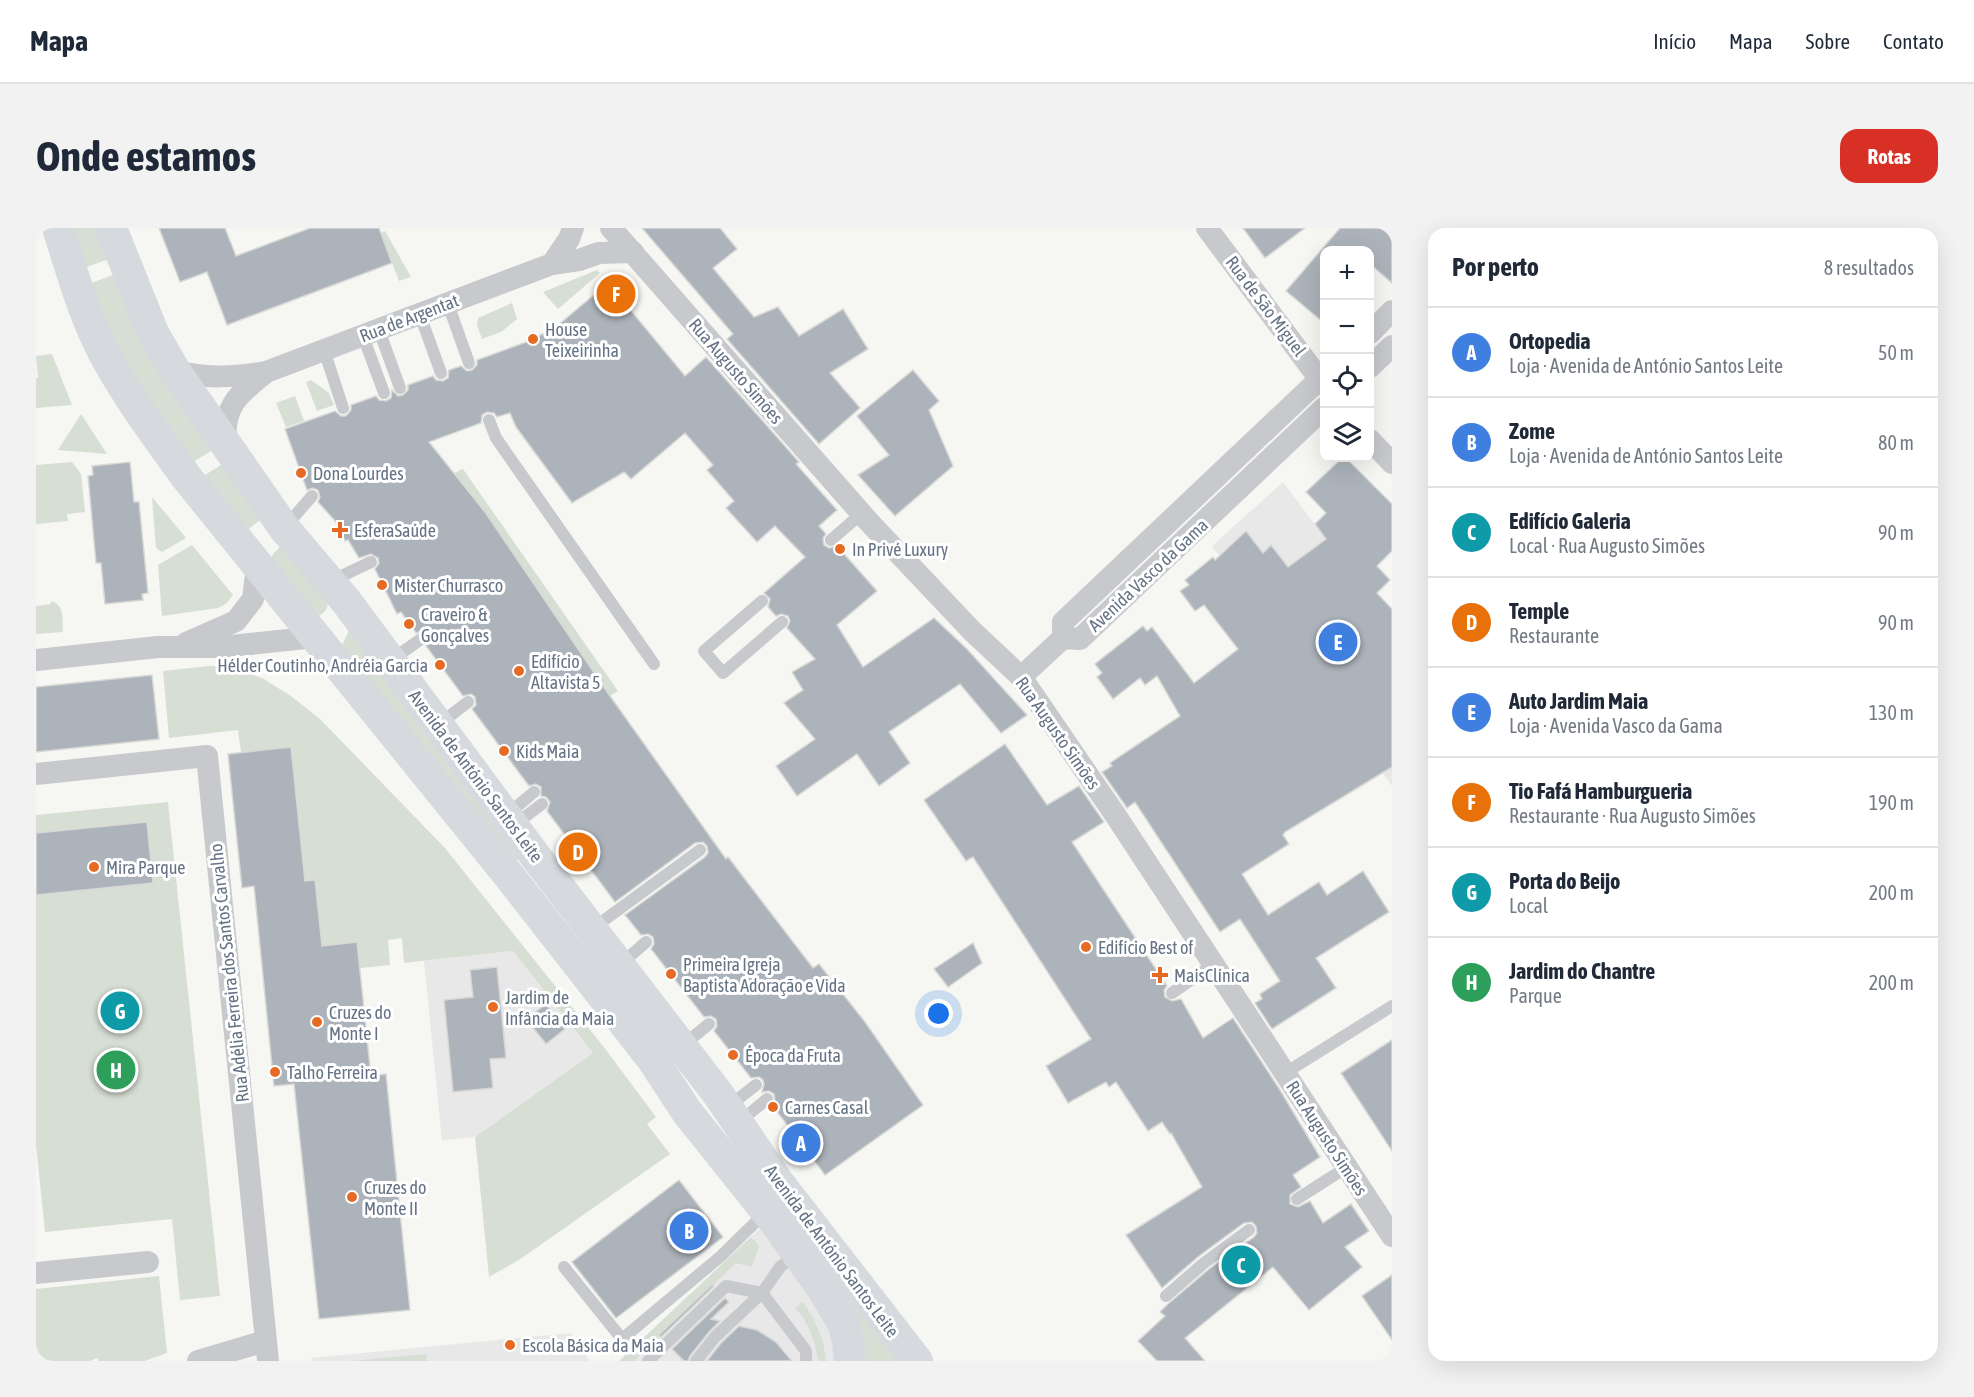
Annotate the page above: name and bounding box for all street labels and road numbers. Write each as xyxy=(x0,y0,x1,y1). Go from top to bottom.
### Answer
street label: Rua de São Miguel xyxy=(1221,252,1311,360)
street label: Rua de Argentat xyxy=(357,290,461,346)
street label: Rua Augusto Simões xyxy=(685,314,787,428)
street label: Avenida Vasco da Gama xyxy=(1084,514,1212,636)
street label: Rua Augusto Simões xyxy=(1011,673,1105,793)
street label: Avenida de António Santos Leite xyxy=(404,686,548,866)
street label: Rua Adélia Ferreira dos Santos Carvalho xyxy=(205,843,253,1103)
street label: Rua Augusto Simões xyxy=(1282,1077,1372,1199)
street label: Avenida de António Santos Leite xyxy=(760,1161,904,1341)

